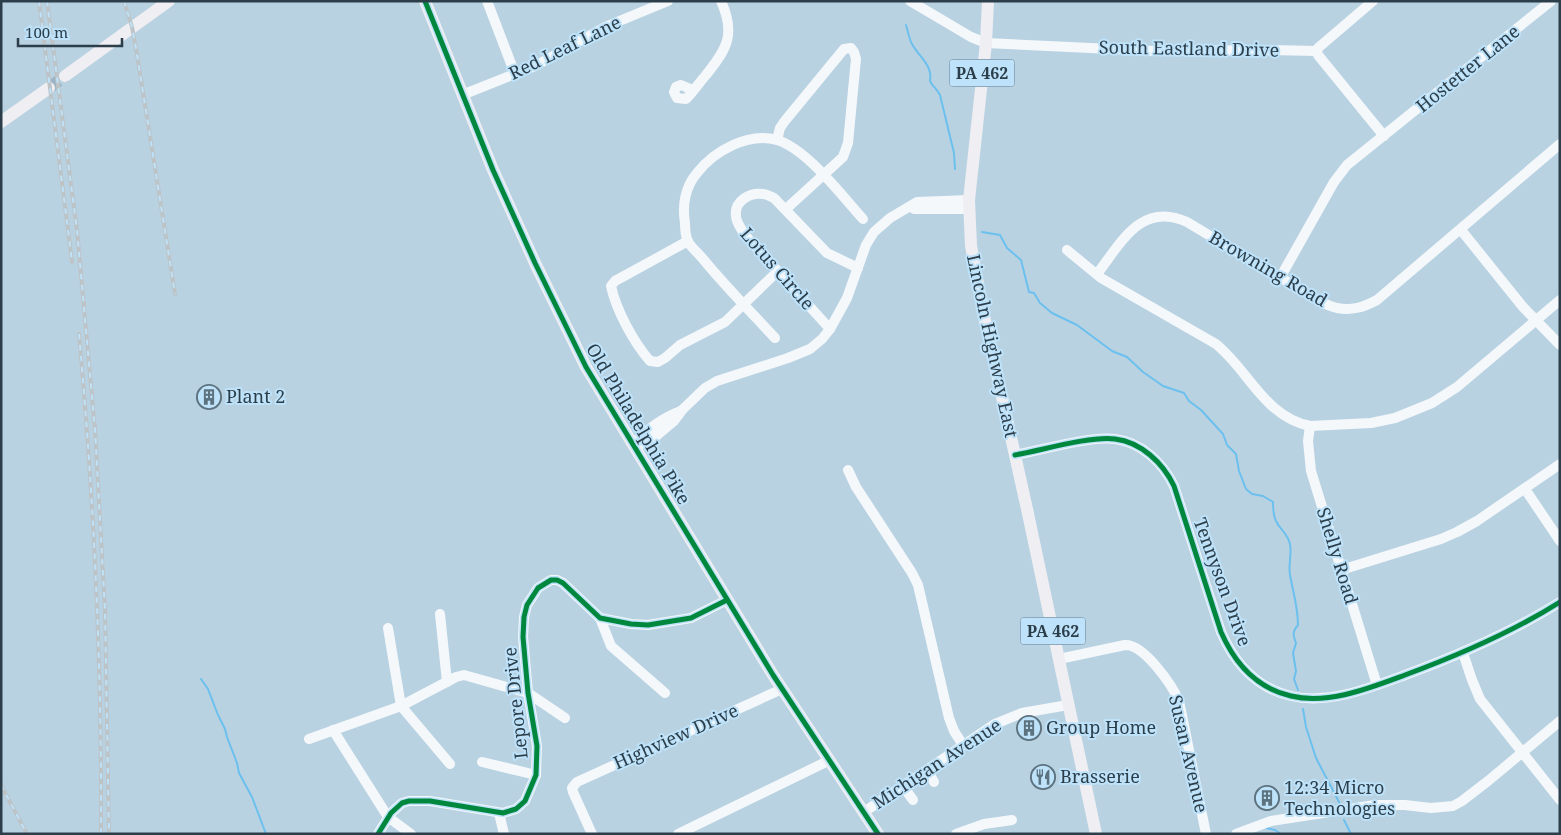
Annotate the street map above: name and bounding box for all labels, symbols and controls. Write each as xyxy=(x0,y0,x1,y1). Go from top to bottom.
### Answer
street label: Red Leaf Lane xyxy=(504,10,625,85)
scale bar xyxy=(18,15,121,47)
street label: Hostetter Lane xyxy=(1411,19,1524,117)
text: 100 m xyxy=(25,22,68,42)
street label: South Eastland Drive xyxy=(1099,34,1279,62)
road number: PA 462 xyxy=(950,59,1014,86)
street label: Lotus Circle xyxy=(735,222,820,315)
street label: Browning Road xyxy=(1205,225,1332,312)
street label: Lincoln Highway East xyxy=(962,252,1024,440)
street label: Old Philadelphia Pike xyxy=(581,338,697,509)
building icon: Plant 2 xyxy=(196,384,222,410)
place label: Plant 2 xyxy=(226,384,285,408)
street label: Shelly Road xyxy=(1312,504,1364,607)
street label: Tennyson Drive xyxy=(1189,514,1257,649)
road number: PA 462 xyxy=(1020,618,1086,644)
street label: Lepore Drive xyxy=(497,646,533,760)
street label: Susan Avenue xyxy=(1164,693,1214,815)
street label: Highview Drive xyxy=(609,698,742,774)
street label: Michigan Avenue xyxy=(867,712,1006,814)
building icon: Group Home xyxy=(1016,715,1042,741)
place label: Group Home xyxy=(1046,715,1156,739)
restaurant icon: Brasserie xyxy=(1030,764,1056,790)
place label: Brasserie xyxy=(1060,764,1140,788)
place label: 12:34 Micro Technologies xyxy=(1284,775,1395,820)
building icon: 12:34 Micro Technologies xyxy=(1254,785,1280,811)

